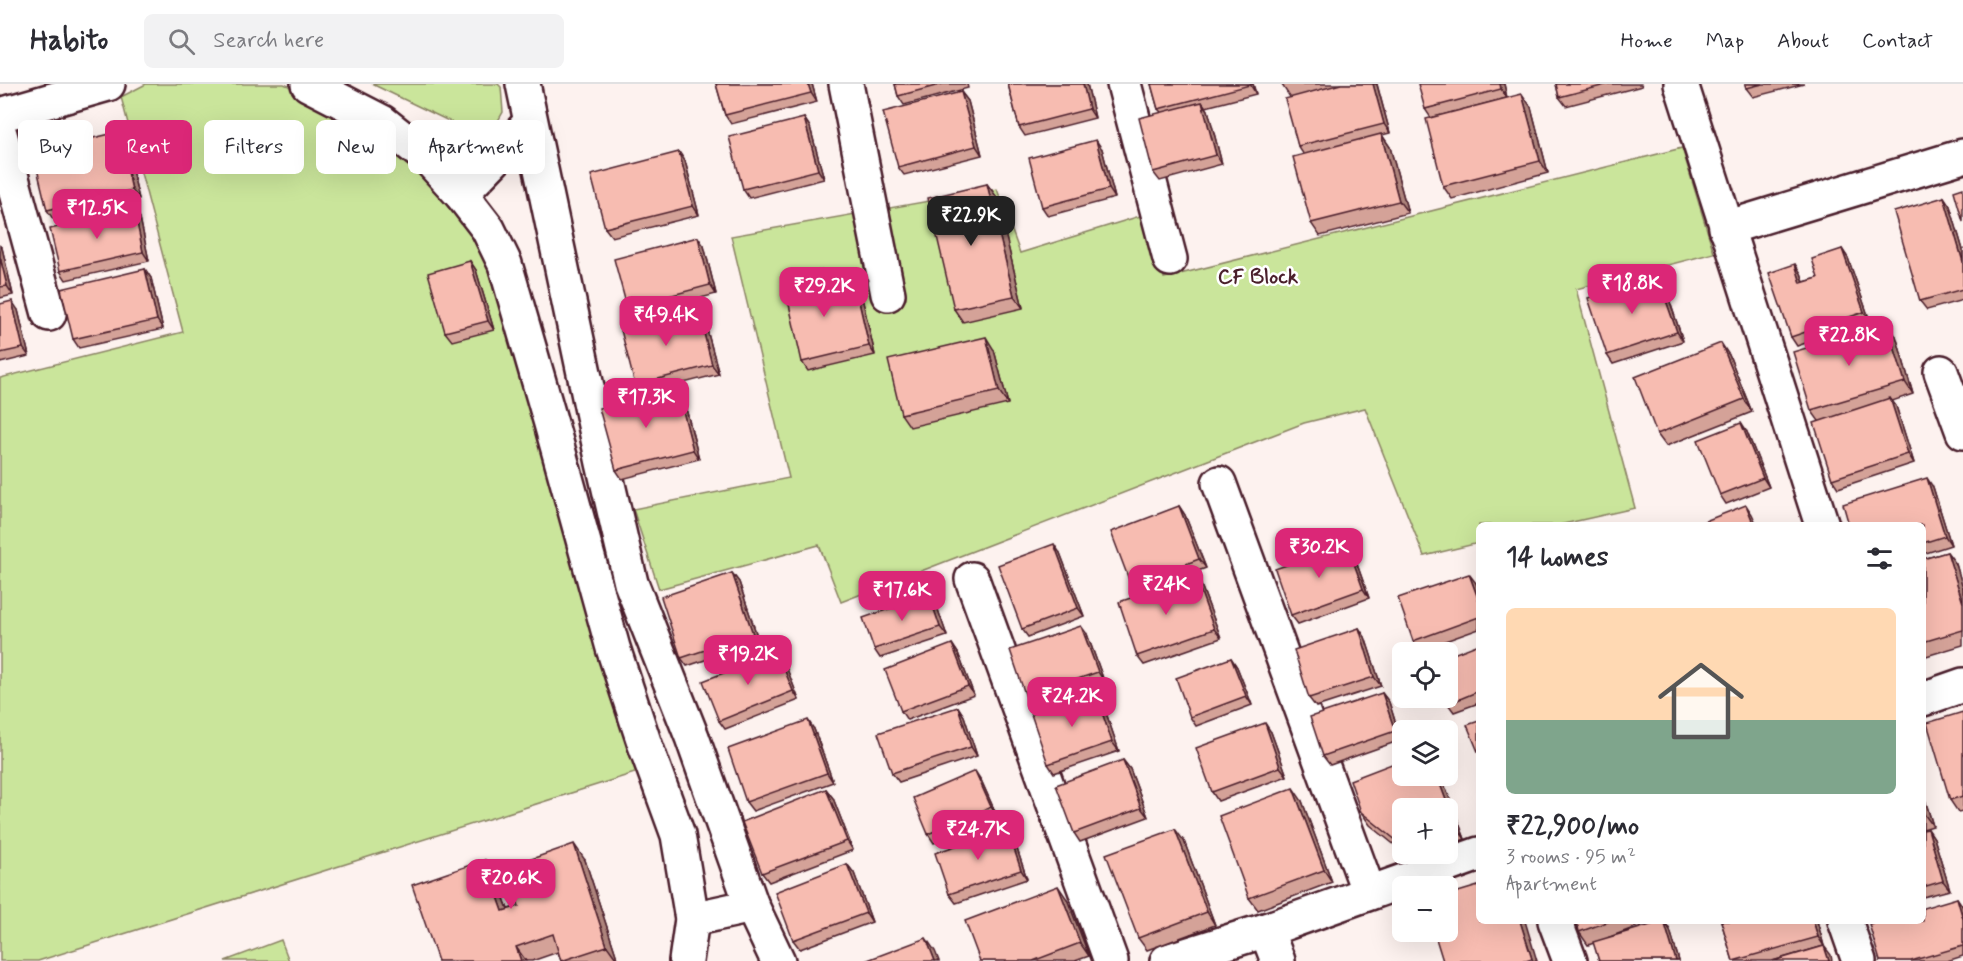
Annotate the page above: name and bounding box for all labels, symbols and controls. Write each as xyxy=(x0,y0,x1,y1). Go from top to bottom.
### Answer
search box xyxy=(144,14,564,68)
text: Habito xyxy=(30,23,108,60)
icon: search xyxy=(165,25,198,58)
text: Search here xyxy=(213,27,324,55)
text: Home xyxy=(1621,27,1673,55)
text: Map xyxy=(1706,27,1744,55)
text: About xyxy=(1777,27,1829,55)
text: Contact xyxy=(1862,27,1933,55)
chip: Buy xyxy=(18,120,93,174)
chip: Rent xyxy=(105,120,192,174)
chip: Filters xyxy=(204,120,304,174)
chip: New xyxy=(316,120,396,174)
chip: Apartment xyxy=(408,120,545,174)
pin: ₹12.5K xyxy=(48,189,146,240)
text: ₹12.5K xyxy=(66,195,128,222)
pin: ₹22.9K xyxy=(922,196,1020,247)
text: ₹22.9K xyxy=(941,202,1001,229)
district label: CF Block xyxy=(1218,263,1299,291)
pin: ₹18.8K xyxy=(1583,264,1681,315)
pin: ₹29.2K xyxy=(775,267,873,318)
text: ₹18.8K xyxy=(1602,270,1662,297)
text: ₹29.2K xyxy=(793,273,855,300)
pin: ₹49.4K xyxy=(617,296,715,347)
text: ₹49.4K xyxy=(634,302,698,329)
pin: ₹22.8K xyxy=(1800,316,1898,367)
text: ₹22.8K xyxy=(1818,322,1880,349)
pin: ₹17.3K xyxy=(597,378,695,429)
text: ₹17.3K xyxy=(617,384,675,411)
pin: ₹30.2K xyxy=(1270,528,1368,579)
text: ₹30.2K xyxy=(1289,534,1349,561)
text: 14 homes xyxy=(1506,541,1608,575)
icon: filters xyxy=(1863,542,1896,575)
pin: ₹24K xyxy=(1130,565,1202,616)
pin: ₹17.6K xyxy=(853,571,951,622)
text: ₹24K xyxy=(1142,571,1190,598)
text: ₹17.6K xyxy=(873,577,931,604)
pin: ₹19.2K xyxy=(699,635,797,686)
text: ₹19.2K xyxy=(718,641,778,668)
map controls xyxy=(1392,642,1458,942)
button: locate xyxy=(1392,642,1458,708)
icon: home xyxy=(1647,647,1755,755)
pin: ₹24.2K xyxy=(1023,677,1121,728)
text: ₹24.2K xyxy=(1041,683,1103,710)
button: layers xyxy=(1392,720,1458,786)
button: + xyxy=(1392,798,1458,864)
pin: ₹24.7K xyxy=(929,810,1027,861)
text: ₹22,900/mo xyxy=(1506,810,1639,844)
text: ₹24.7K xyxy=(946,816,1010,843)
text: 3 rooms · 95 m² xyxy=(1506,844,1636,871)
pin: ₹20.6K xyxy=(462,859,560,910)
text: ₹20.6K xyxy=(480,865,542,892)
text: Apartment xyxy=(1506,871,1597,898)
button: − xyxy=(1392,876,1458,942)

